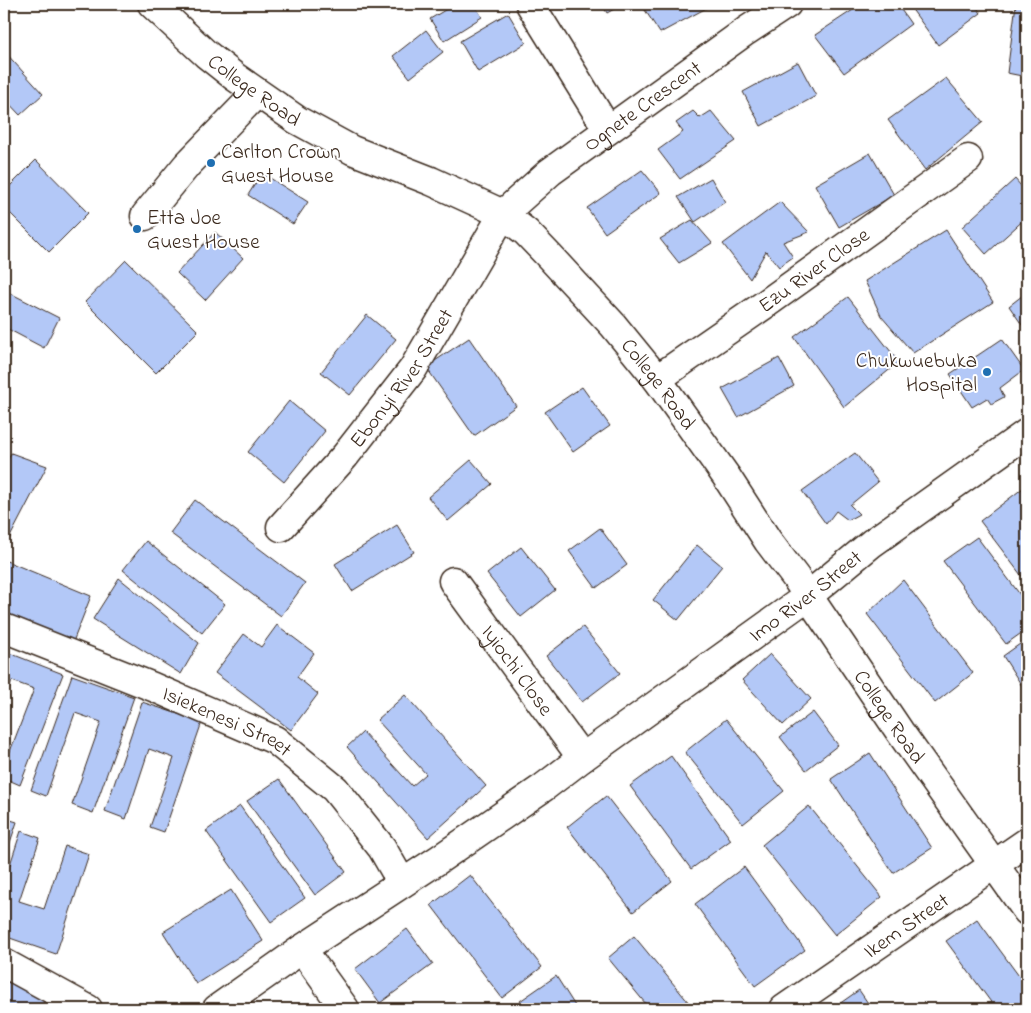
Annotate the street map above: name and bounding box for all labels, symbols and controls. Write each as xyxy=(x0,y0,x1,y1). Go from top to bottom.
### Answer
street label: College Road xyxy=(200,48,306,135)
street label: Ognete Crescent xyxy=(578,54,709,160)
place label: Carlton Crown Guest House xyxy=(221,138,341,192)
marker: Carlton Crown Guest House xyxy=(205,157,217,169)
place label: Etta Joe Guest House xyxy=(147,204,260,258)
street label: Ezu River Close xyxy=(753,221,877,321)
marker: Etta Joe Guest House xyxy=(131,223,143,235)
street label: Ebonyi River Street xyxy=(344,304,462,455)
street label: College Road xyxy=(613,333,702,437)
place label: Chukwuebuka Hospital xyxy=(856,347,977,401)
marker: Chukwuebuka Hospital xyxy=(981,366,993,378)
street label: Imo River Street xyxy=(744,544,869,651)
street label: Iyiochi Close xyxy=(473,619,560,723)
street label: College Road xyxy=(845,664,931,771)
street label: Isiekenesi Street xyxy=(157,680,298,765)
street label: Ikem Street xyxy=(858,887,956,967)

